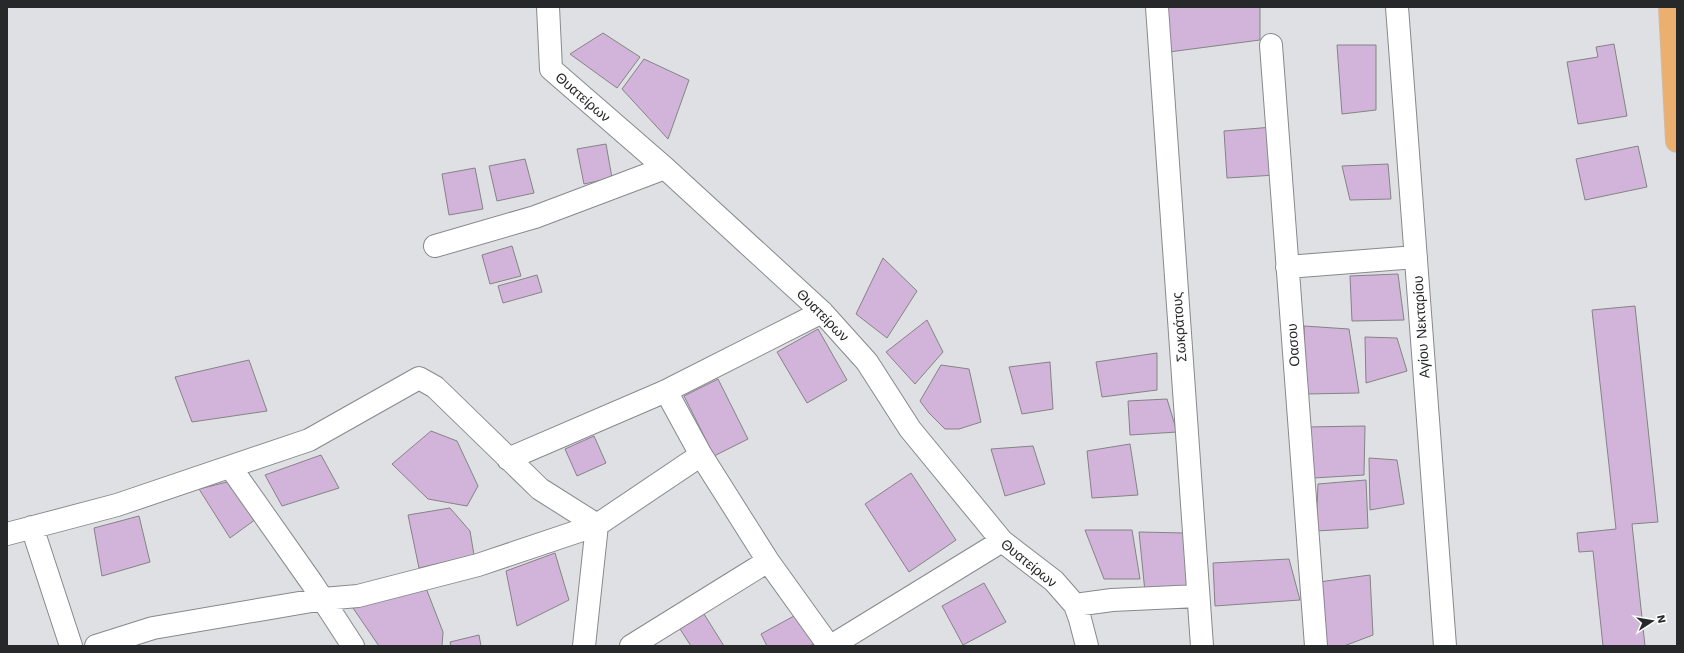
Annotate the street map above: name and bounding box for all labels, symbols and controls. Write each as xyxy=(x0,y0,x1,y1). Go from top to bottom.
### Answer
street label: Θυατείρων xyxy=(552,69,614,125)
street label: Αγίου Νεκταρίου xyxy=(1409,275,1433,379)
street label: Θυατείρων xyxy=(794,286,852,344)
street label: Σωκράτους xyxy=(1169,291,1189,363)
street label: Οασου xyxy=(1284,323,1302,367)
street label: Θυατείρων xyxy=(998,536,1060,590)
north arrow xyxy=(1632,601,1672,641)
text: N xyxy=(1654,614,1668,624)

